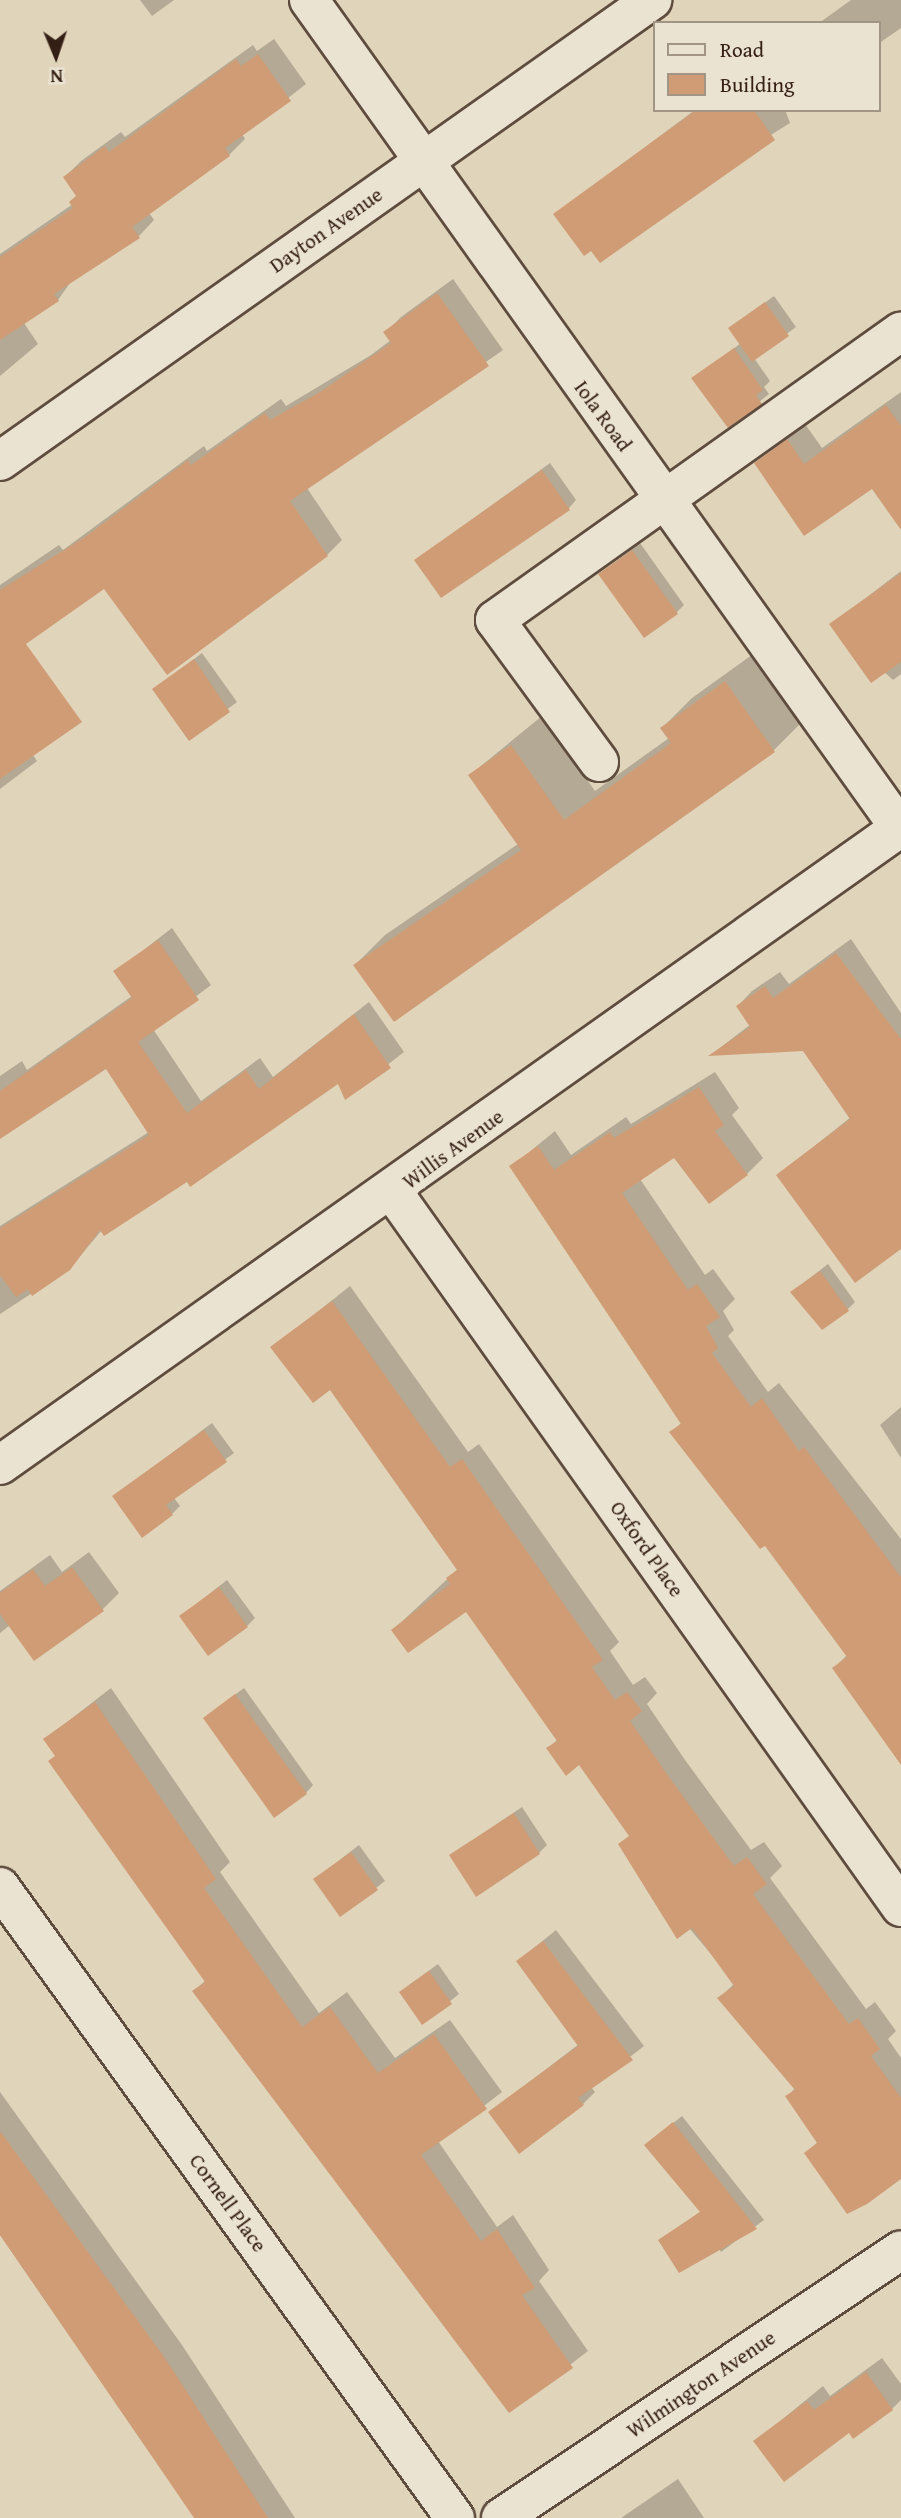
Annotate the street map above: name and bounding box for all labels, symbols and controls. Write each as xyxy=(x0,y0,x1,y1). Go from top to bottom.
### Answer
north arrow xyxy=(21,21,91,91)
legend xyxy=(652,21,880,112)
text: Road xyxy=(720,34,764,65)
text: N xyxy=(50,63,64,91)
text: Building xyxy=(720,69,794,100)
street label: Dayton Avenue xyxy=(265,182,387,278)
street label: Iola Road xyxy=(569,376,637,456)
street label: Willis Avenue xyxy=(397,1104,509,1194)
street label: Oxford Place xyxy=(605,1496,689,1602)
street label: Cornell Place xyxy=(184,2149,272,2257)
street label: Wilmington Avenue xyxy=(622,2325,780,2443)

